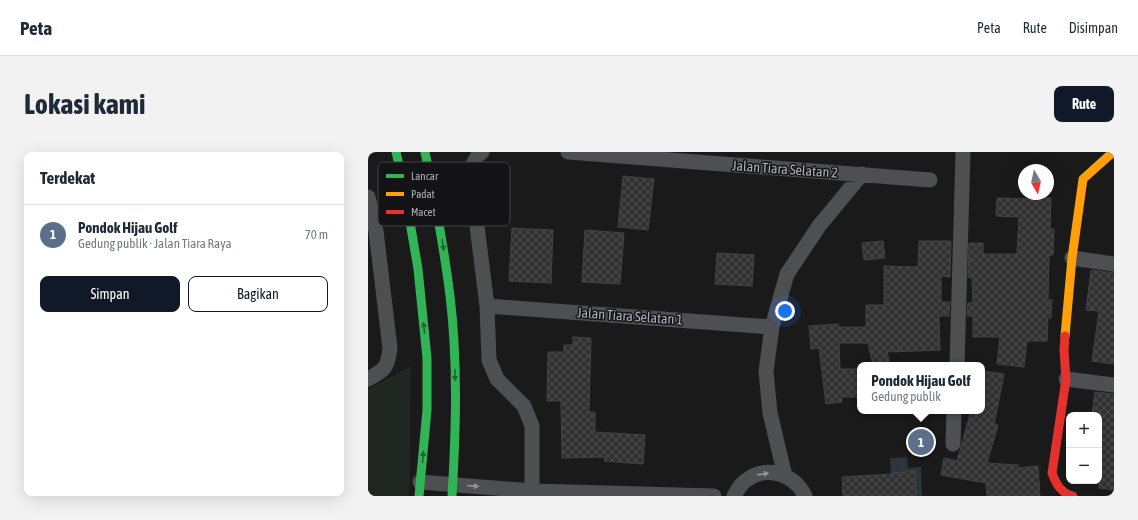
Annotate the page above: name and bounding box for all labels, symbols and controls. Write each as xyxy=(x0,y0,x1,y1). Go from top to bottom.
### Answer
text: Peta xyxy=(20,17,52,39)
text: Peta xyxy=(977,20,1001,36)
text: Rute xyxy=(1023,20,1047,36)
text: Disimpan xyxy=(1069,20,1118,36)
button: Rute xyxy=(1054,86,1114,122)
text: Lokasi kami xyxy=(24,88,145,120)
street label: Jalan Tiara Selatan 2 xyxy=(732,157,838,181)
legend xyxy=(378,162,510,226)
north arrow xyxy=(1018,164,1054,200)
text: Terdekat xyxy=(40,168,95,188)
text: Lancar xyxy=(411,170,439,182)
text: Padat xyxy=(411,188,435,200)
text: Macet xyxy=(411,206,436,218)
text: Pondok Hijau Golf xyxy=(78,219,177,236)
text: 1 xyxy=(50,227,56,242)
text: 70 m xyxy=(305,227,328,242)
text: Gedung publik · Jalan Tiara Raya xyxy=(78,236,231,251)
one-way arrow xyxy=(440,239,446,251)
button: Simpan xyxy=(40,276,180,312)
button: Bagikan xyxy=(188,276,328,312)
your location xyxy=(775,301,795,321)
street label: Jalan Tiara Selatan 1 xyxy=(577,304,683,328)
one-way arrow xyxy=(420,322,427,334)
popup xyxy=(857,362,985,414)
one-way arrow xyxy=(452,369,458,382)
text: Pondok Hijau Golf xyxy=(871,372,971,389)
text: Gedung publik xyxy=(871,389,941,404)
map controls xyxy=(1066,412,1102,484)
button: + xyxy=(1066,412,1102,448)
pin: 1 xyxy=(908,427,934,457)
button: − xyxy=(1066,448,1102,484)
one-way arrow xyxy=(419,451,426,463)
one-way arrow xyxy=(757,471,770,477)
one-way arrow xyxy=(467,482,479,489)

